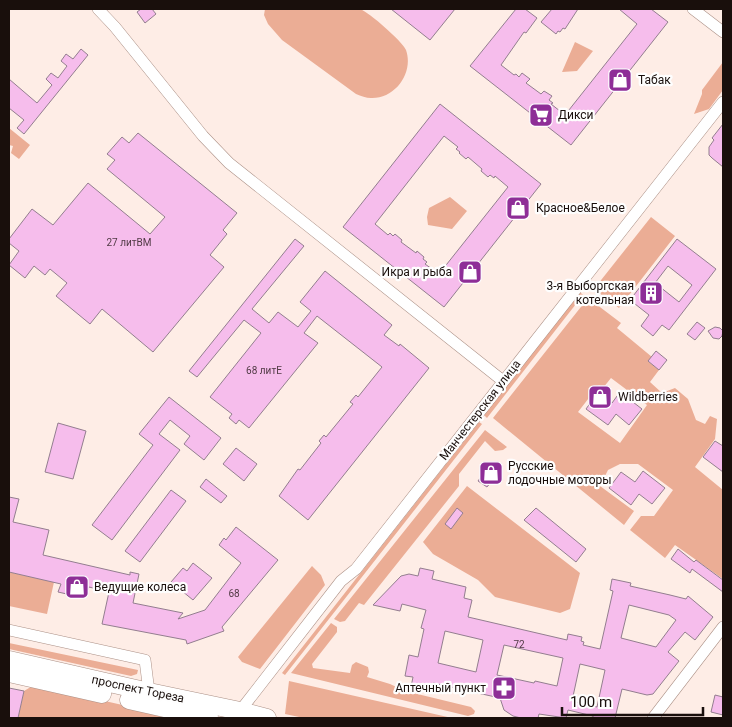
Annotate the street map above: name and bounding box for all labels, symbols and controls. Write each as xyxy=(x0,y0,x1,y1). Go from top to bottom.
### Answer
shop icon: Табак xyxy=(607,67,633,93)
place label: Табак xyxy=(638,73,671,87)
supermarket icon: Дикси xyxy=(528,102,554,128)
place label: Дикси xyxy=(558,108,594,122)
shop icon: Красное&Белое xyxy=(505,195,531,221)
place label: Красное&Белое xyxy=(536,201,625,215)
house number: 27 литВМ xyxy=(106,237,152,248)
shop icon: Икра и рыба xyxy=(457,259,483,285)
place label: Икра и рыба xyxy=(382,265,452,279)
place label: 3-я Выборгская котельная xyxy=(547,279,634,307)
building icon: 3-я Выборгская котельная xyxy=(638,280,664,306)
street label: Манчестерская улица xyxy=(437,357,523,463)
house number: 68 литЕ xyxy=(246,365,282,376)
shop icon: Wildberries xyxy=(587,384,613,410)
place label: Wildberries xyxy=(618,390,678,404)
place label: Русские лодочные моторы xyxy=(508,459,612,487)
shop icon: Русские лодочные моторы xyxy=(478,460,504,486)
shop icon: Ведущие колеса xyxy=(64,574,90,600)
place label: Ведущие колеса xyxy=(94,580,186,594)
house number: 68 xyxy=(228,588,240,599)
house number: 72 xyxy=(513,639,525,650)
street label: проспект Тореза xyxy=(90,672,186,706)
pharmacy icon: Аптечный пункт xyxy=(491,675,517,701)
place label: Аптечный пункт xyxy=(395,681,486,695)
scale bar xyxy=(562,684,703,716)
text: 100 m xyxy=(570,693,612,711)

